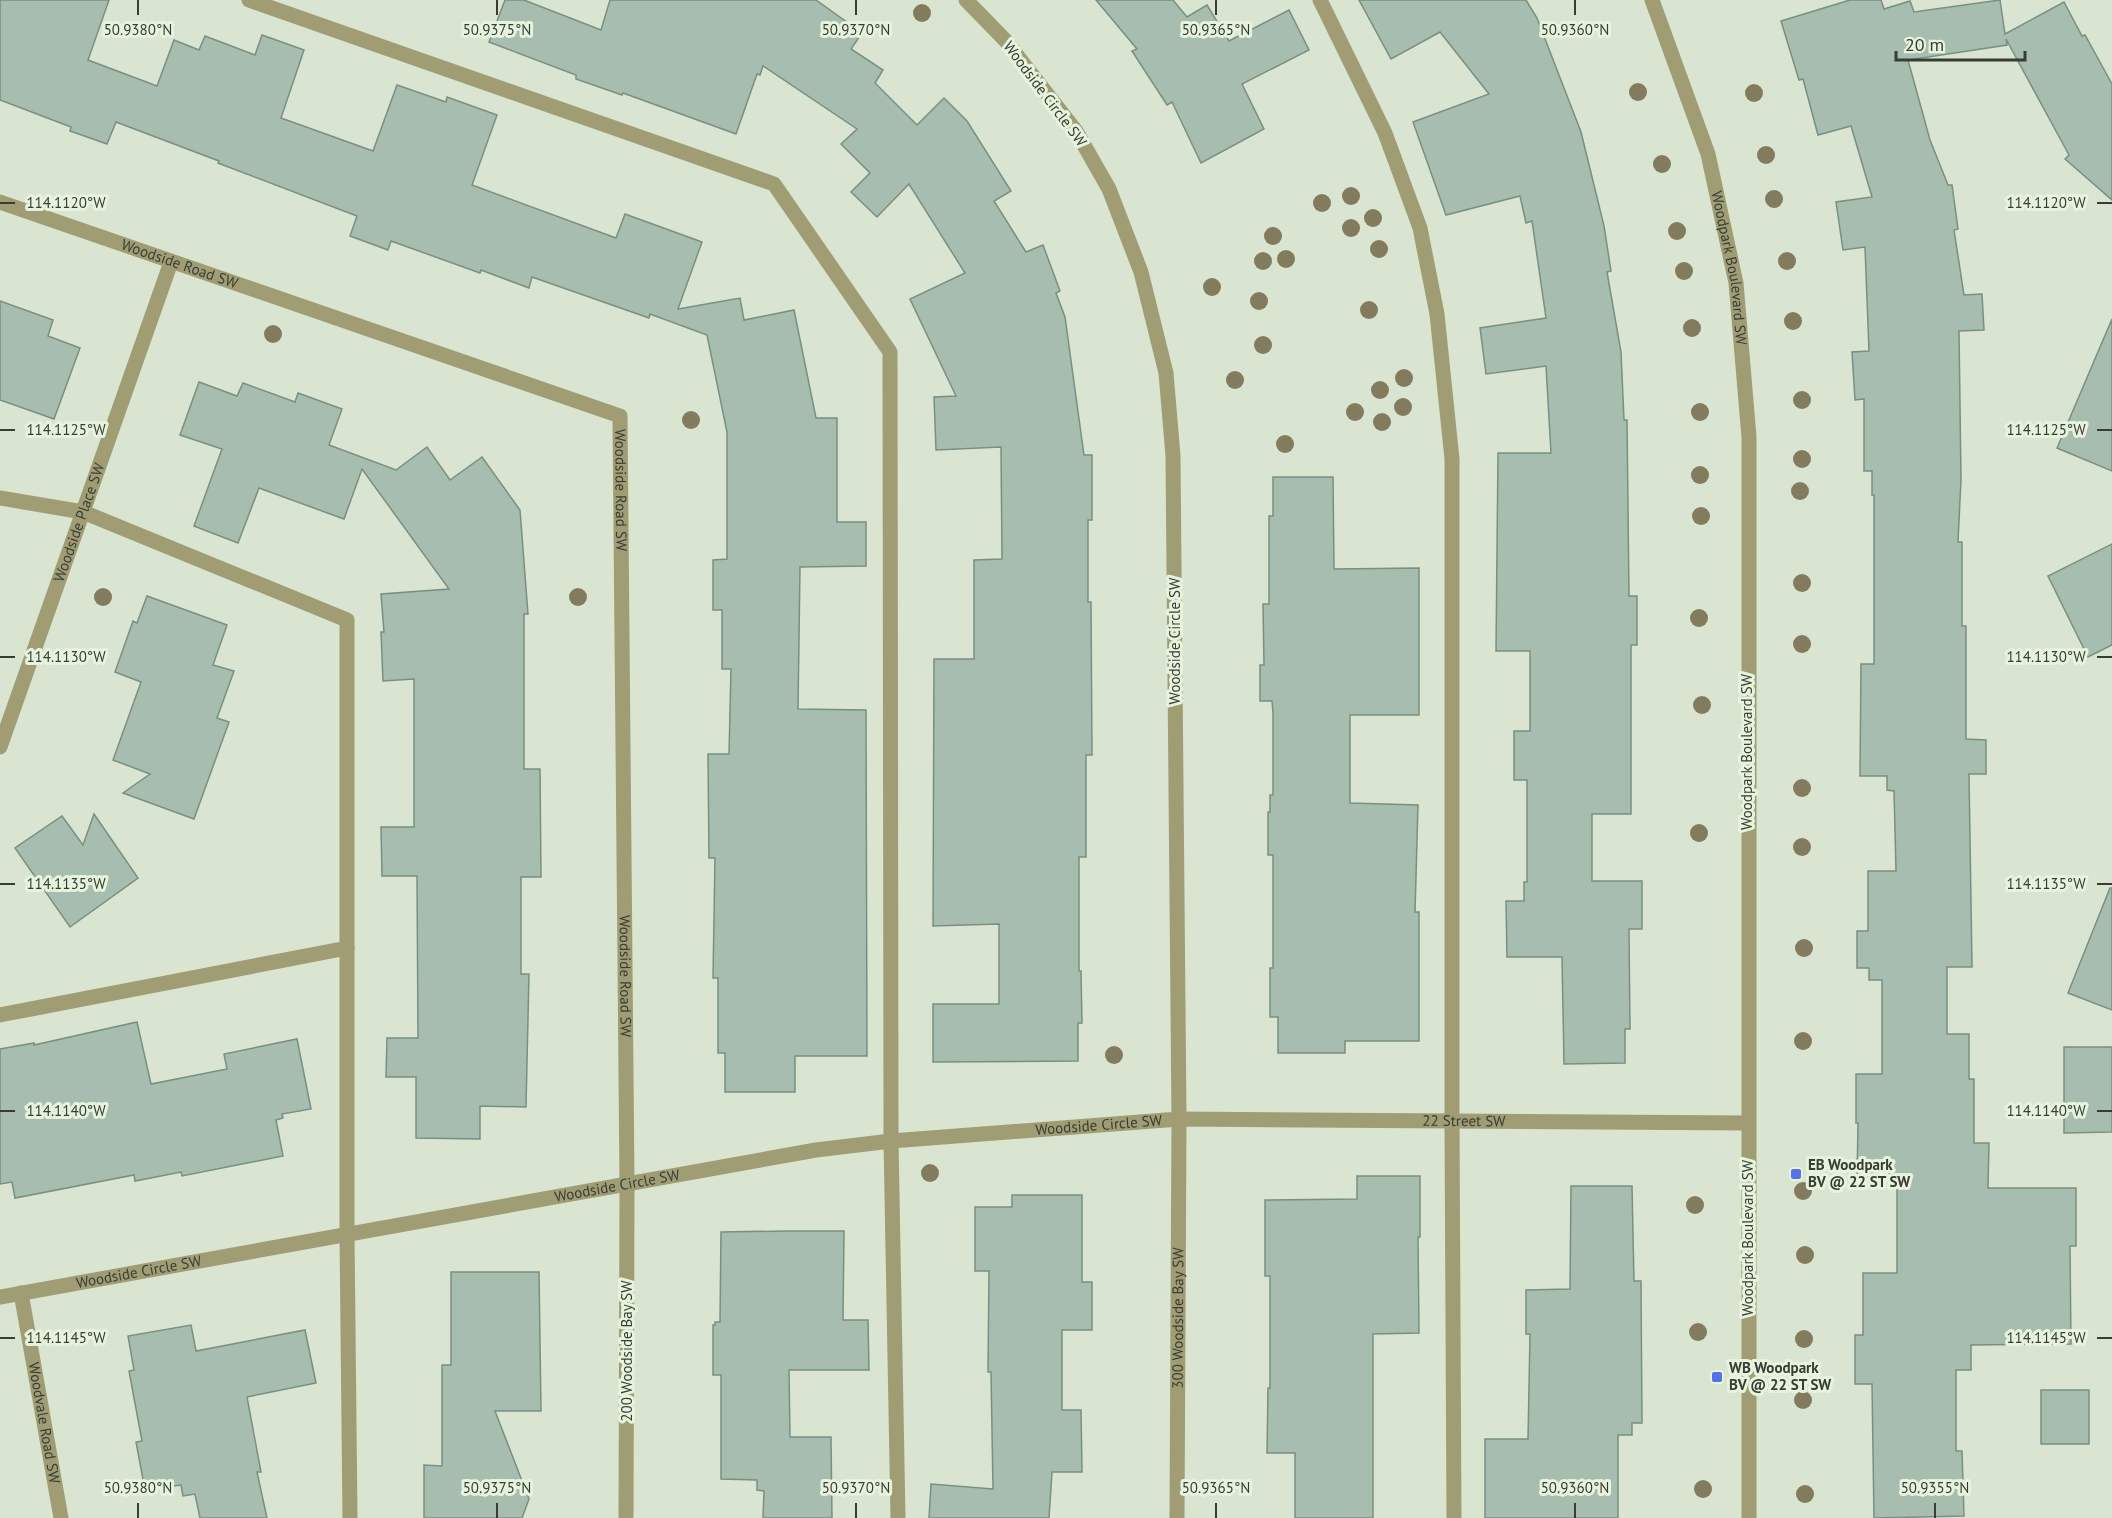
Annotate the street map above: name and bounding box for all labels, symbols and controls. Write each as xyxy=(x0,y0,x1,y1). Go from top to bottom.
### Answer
text: 50.9380°N xyxy=(104,20,172,39)
text: 50.9375°N xyxy=(463,20,531,39)
text: 50.9370°N xyxy=(822,20,890,39)
text: 50.9365°N xyxy=(1182,20,1250,39)
text: 50.9360°N xyxy=(1541,20,1609,39)
scale bar xyxy=(1896,24,2025,62)
text: 20 m xyxy=(1905,33,1944,56)
street label: Woodside Circle SW xyxy=(1000,37,1091,151)
street label: Woodpark Boulevard SW xyxy=(1707,189,1751,346)
text: 114.1120°W xyxy=(26,193,106,212)
text: 114.1120°W xyxy=(2006,193,2086,212)
street label: Woodside Road SW xyxy=(119,235,241,293)
text: 114.1125°W xyxy=(26,420,106,439)
text: 114.1125°W xyxy=(2006,420,2086,439)
street label: Woodside Road SW xyxy=(611,429,631,552)
street label: Woodside Place SW xyxy=(49,460,109,584)
street label: Woodside Circle SW xyxy=(1165,577,1184,704)
text: 114.1130°W xyxy=(26,647,106,666)
text: 114.1130°W xyxy=(2006,647,2086,666)
street label: Woodpark Boulevard SW xyxy=(1737,673,1756,830)
text: 114.1135°W xyxy=(26,874,106,893)
text: 114.1135°W xyxy=(2006,874,2086,893)
street label: Woodside Road SW xyxy=(616,915,636,1038)
text: 114.1140°W xyxy=(26,1101,106,1120)
text: 114.1140°W xyxy=(2006,1101,2086,1120)
street label: Woodside Circle SW xyxy=(1035,1110,1163,1139)
street label: 22 Street SW xyxy=(1422,1111,1506,1130)
place label: EB Woodpark BV @ 22 ST SW xyxy=(1808,1155,1910,1191)
street label: Woodpark Boulevard SW xyxy=(1738,1159,1757,1316)
street label: Woodside Circle SW xyxy=(553,1165,682,1206)
marker: EB Woodpark BV @ 22 ST SW xyxy=(1789,1167,1803,1181)
street label: 300 Woodside Bay SW xyxy=(1168,1247,1187,1389)
street label: Woodside Circle SW xyxy=(75,1251,203,1292)
street label: 200 Woodside Bay SW xyxy=(617,1280,636,1422)
text: 114.1145°W xyxy=(26,1328,106,1347)
text: 114.1145°W xyxy=(2006,1328,2086,1347)
place label: WB Woodpark BV @ 22 ST SW xyxy=(1729,1358,1831,1394)
street label: Woodvale Road SW xyxy=(24,1361,65,1486)
marker: WB Woodpark BV @ 22 ST SW xyxy=(1710,1370,1724,1384)
text: 50.9380°N xyxy=(104,1478,172,1497)
text: 50.9375°N xyxy=(463,1478,531,1497)
text: 50.9370°N xyxy=(822,1478,890,1497)
text: 50.9365°N xyxy=(1182,1478,1250,1497)
text: 50.9360°N xyxy=(1541,1478,1609,1497)
text: 50.9355°N xyxy=(1901,1478,1969,1497)

